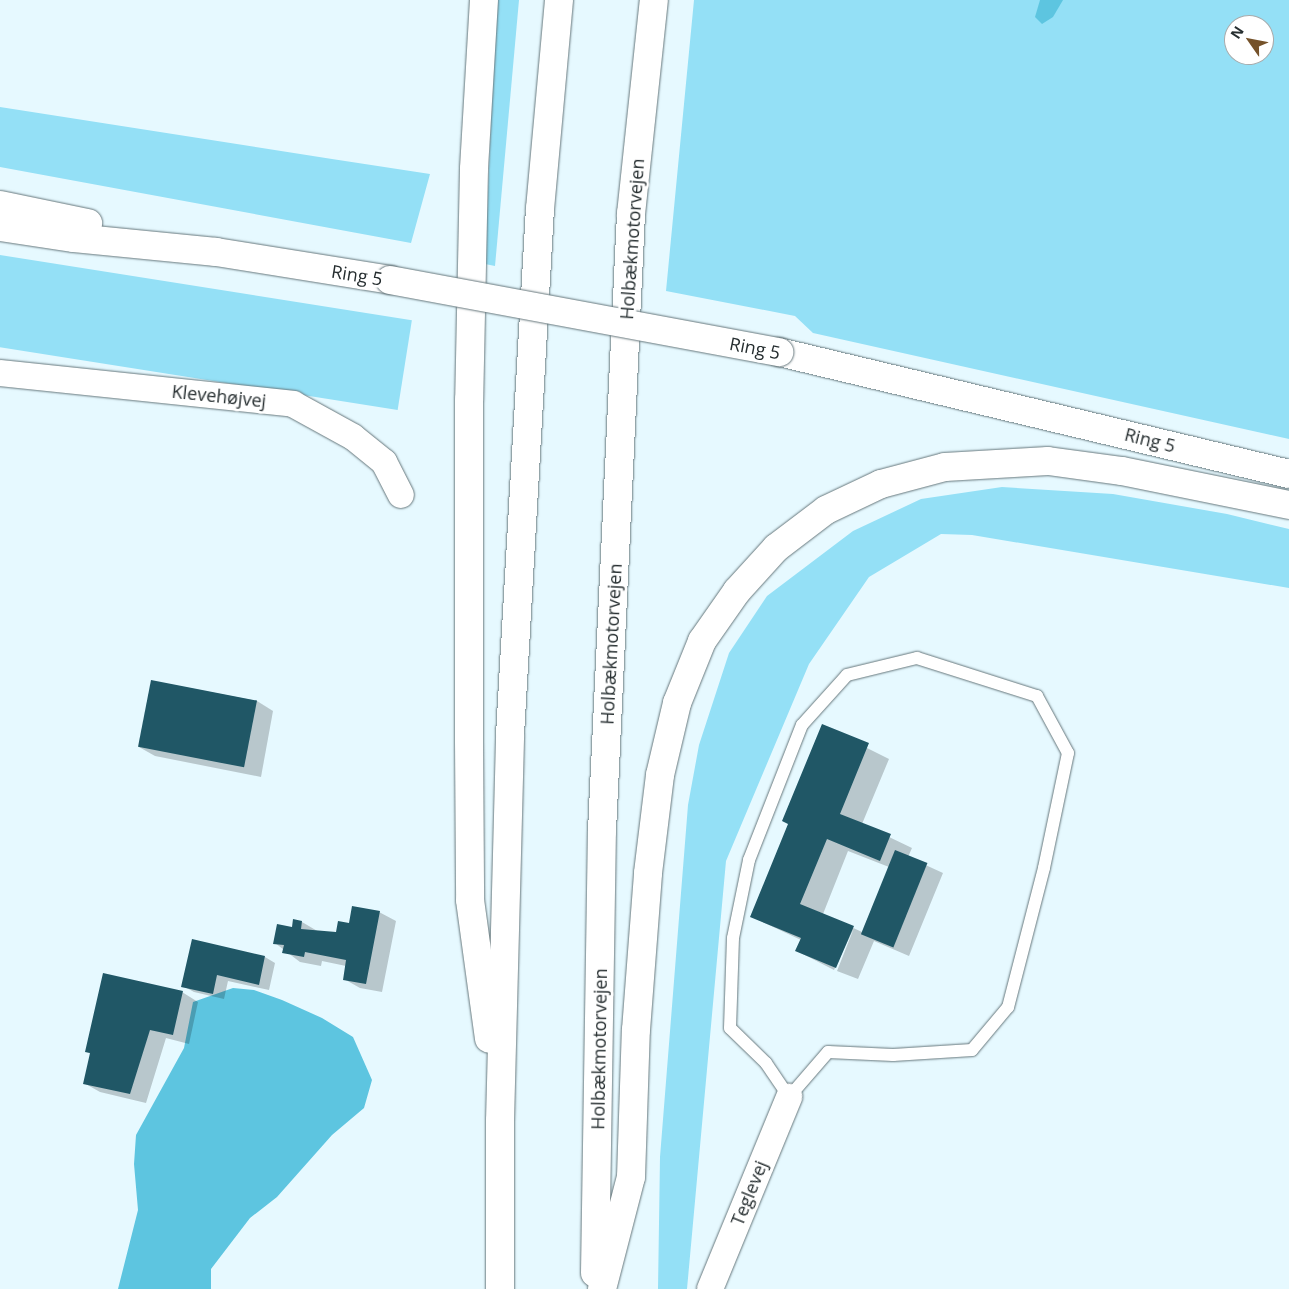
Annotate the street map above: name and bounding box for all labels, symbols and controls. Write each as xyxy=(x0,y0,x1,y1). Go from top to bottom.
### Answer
north arrow xyxy=(1224,15,1274,65)
text: N xyxy=(1226,22,1248,42)
street label: Holbækmotorvejen xyxy=(616,158,648,320)
street label: Ring 5 xyxy=(330,260,384,290)
street label: Ring 5 xyxy=(728,332,782,364)
street label: Klevehøjvej xyxy=(171,380,267,412)
street label: Ring 5 xyxy=(1122,423,1178,457)
street label: Holbækmotorvejen xyxy=(596,563,626,725)
street label: Holbækmotorvejen xyxy=(587,968,611,1130)
street label: Teglevej xyxy=(726,1157,772,1229)

